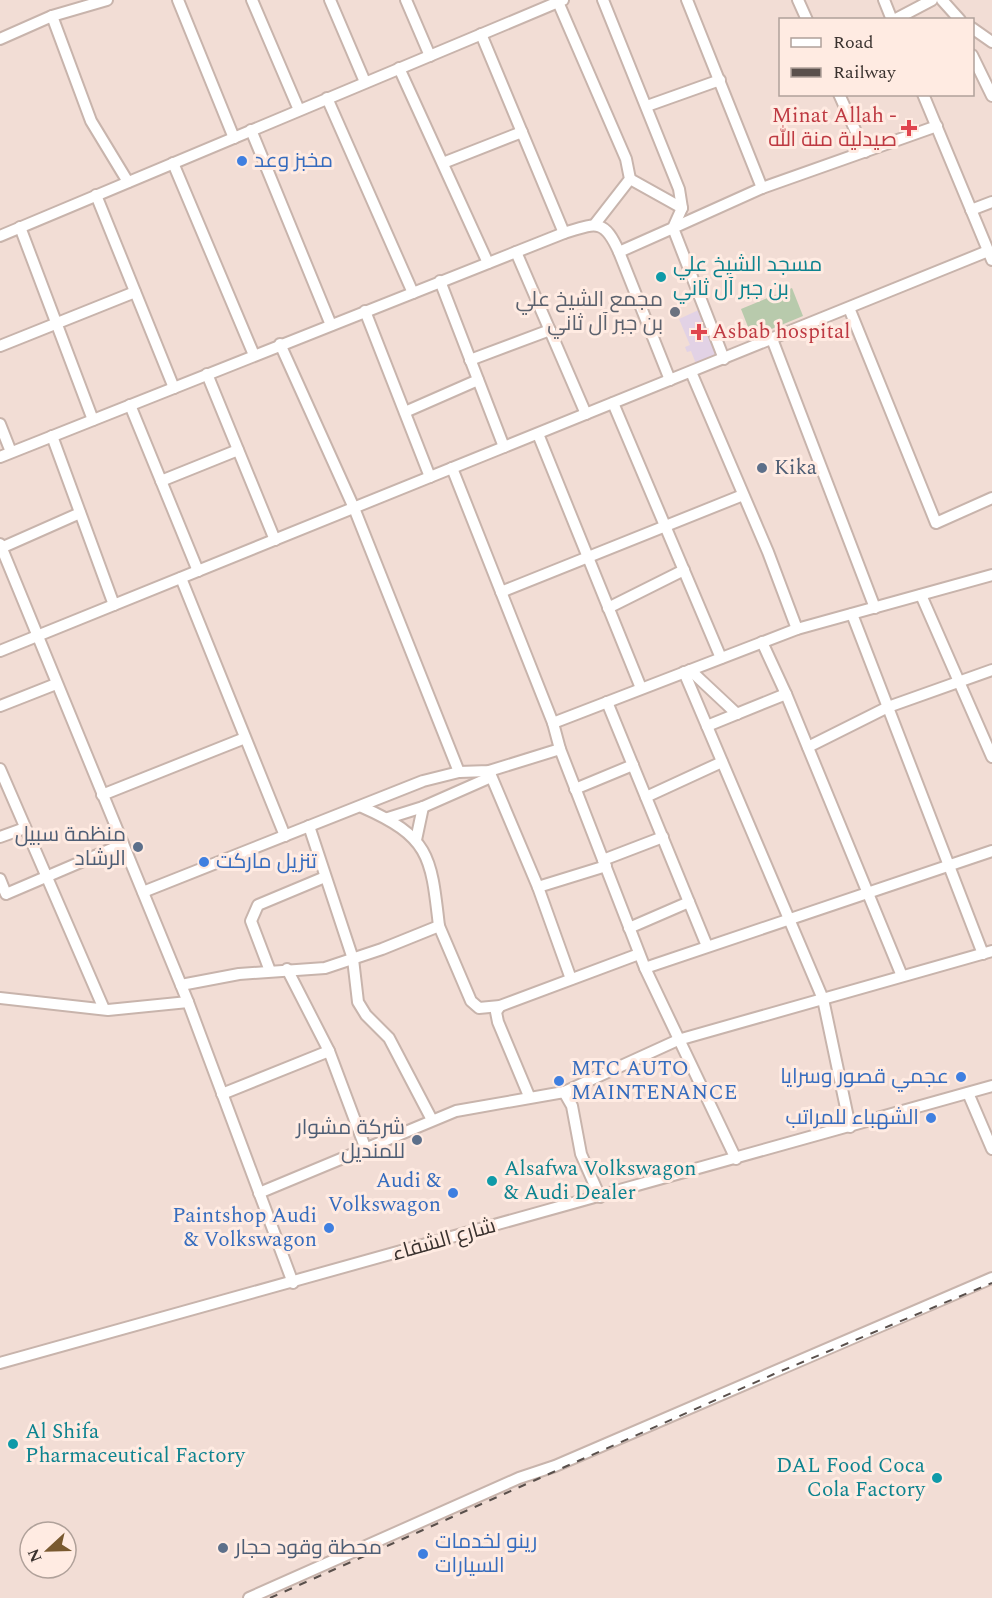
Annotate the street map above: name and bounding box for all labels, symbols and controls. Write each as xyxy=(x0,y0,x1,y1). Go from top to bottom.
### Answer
legend xyxy=(779,18,974,96)
text: Road xyxy=(833,29,874,56)
text: Railway xyxy=(833,59,897,86)
place label: Minat Allah - صيدلية منة الله xyxy=(768,100,897,156)
marker: Minat Allah - صيدلية منة الله xyxy=(902,121,916,135)
place label: مخبز وعد xyxy=(254,145,333,177)
marker: مخبز وعد xyxy=(235,154,249,168)
place label: مسجد الشيخ علي بن جبر آل ثاني xyxy=(673,249,822,305)
marker: مسجد الشيخ علي بن جبر آل ثاني xyxy=(654,270,668,284)
place label: مجمع الشيخ علي بن جبر آل ثاني xyxy=(516,284,663,340)
marker: مجمع الشيخ علي بن جبر آل ثاني xyxy=(668,305,682,319)
place label: Asbab hospital xyxy=(712,316,850,348)
marker: Asbab hospital xyxy=(690,323,708,341)
place label: Kika xyxy=(774,452,818,484)
marker: Kika xyxy=(755,461,769,475)
place label: منظمة سبيل الرشاد xyxy=(15,819,126,875)
marker: منظمة سبيل الرشاد xyxy=(131,840,145,854)
place label: تنزيل ماركت xyxy=(216,846,317,878)
marker: تنزيل ماركت xyxy=(197,855,211,869)
place label: MTC AUTO MAINTENANCE xyxy=(571,1053,737,1109)
place label: عجمي قصور وسرايا xyxy=(780,1061,949,1093)
marker: عجمي قصور وسرايا xyxy=(954,1070,968,1084)
marker: MTC AUTO MAINTENANCE xyxy=(552,1074,566,1088)
place label: الشهباء للمراتب xyxy=(786,1102,919,1134)
marker: الشهباء للمراتب xyxy=(924,1111,938,1125)
place label: شركة مشوار للمنديل xyxy=(295,1112,405,1168)
marker: شركة مشوار للمنديل xyxy=(410,1133,424,1147)
place label: Alsafwa Volkswagon & Audi Dealer xyxy=(504,1153,697,1209)
place label: Audi & Volkswagon xyxy=(328,1165,441,1221)
marker: Alsafwa Volkswagon & Audi Dealer xyxy=(485,1174,499,1188)
marker: Audi & Volkswagon xyxy=(446,1186,460,1200)
place label: Paintshop Audi & Volkswagon xyxy=(172,1200,317,1256)
street label: شارع الشفاء xyxy=(388,1210,500,1270)
marker: Paintshop Audi & Volkswagon xyxy=(322,1221,336,1235)
place label: Al Shifa Pharmaceutical Factory xyxy=(25,1416,246,1472)
marker: Al Shifa Pharmaceutical Factory xyxy=(6,1437,20,1451)
place label: DAL Food Coca Cola Factory xyxy=(776,1450,926,1506)
marker: DAL Food Coca Cola Factory xyxy=(930,1471,944,1485)
north arrow xyxy=(18,1520,78,1580)
place label: رينو لخدمات السيارات xyxy=(435,1526,537,1582)
place label: محطة وقود حجار xyxy=(234,1532,382,1564)
marker: محطة وقود حجار xyxy=(216,1541,230,1555)
text: N xyxy=(21,1545,49,1566)
marker: رينو لخدمات السيارات xyxy=(416,1547,430,1561)

